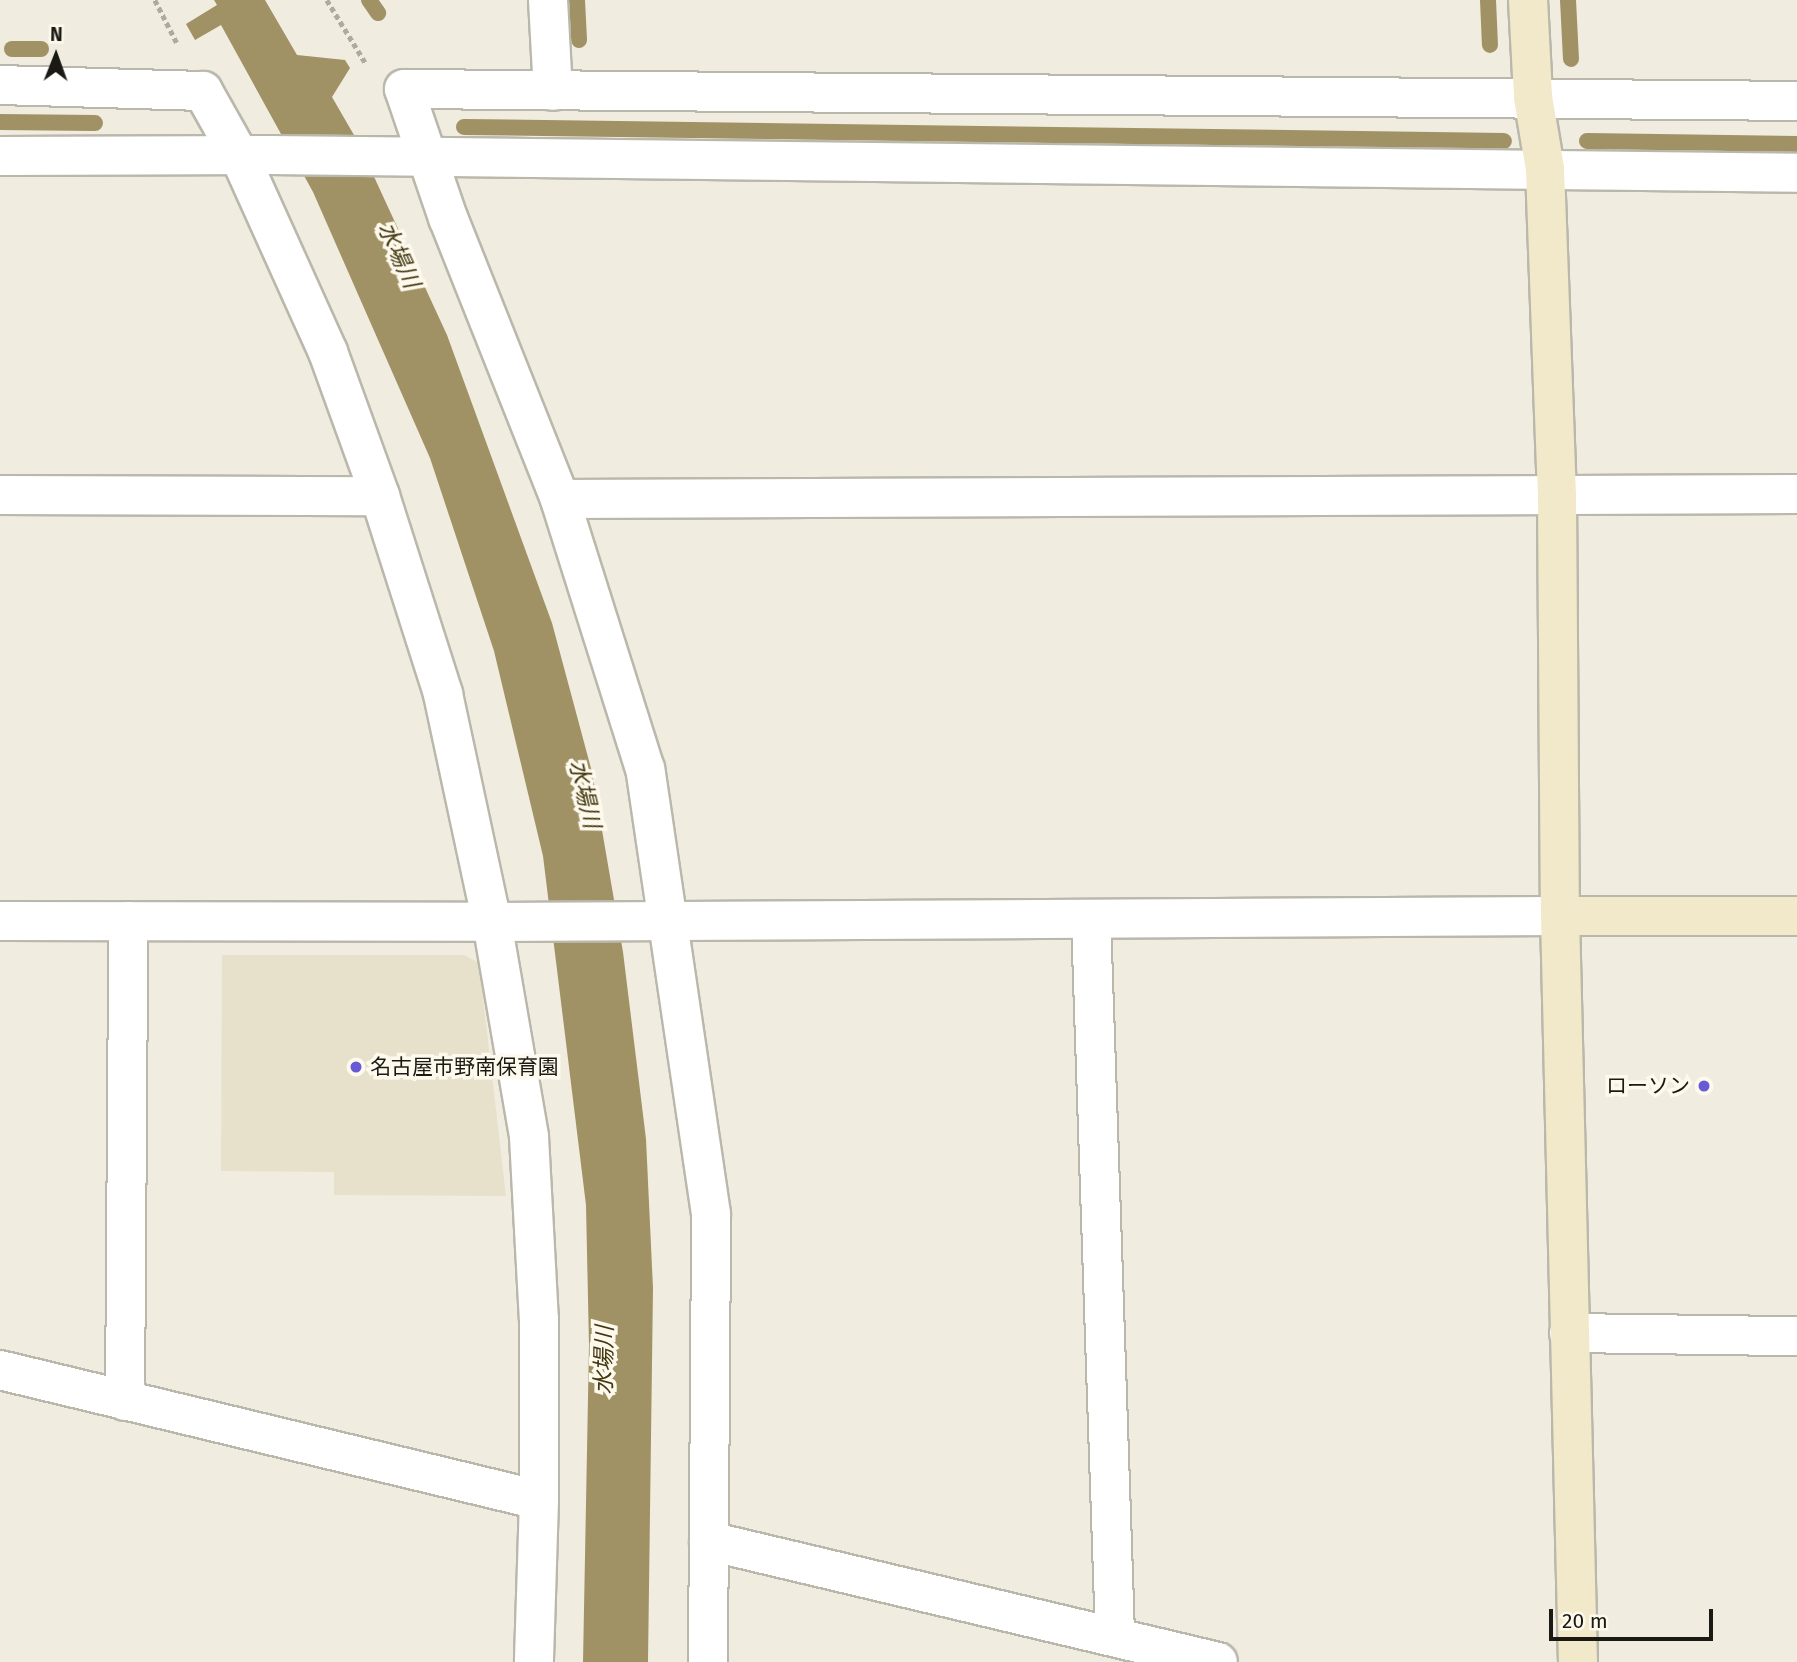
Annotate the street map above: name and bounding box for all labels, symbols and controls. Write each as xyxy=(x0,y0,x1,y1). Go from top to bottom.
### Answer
north arrow xyxy=(21,21,91,91)
text: N xyxy=(50,23,63,46)
water label: 水場川 xyxy=(372,218,426,292)
water label: 水場川 xyxy=(564,757,606,831)
place label: 名古屋市野南保育園 xyxy=(370,1054,559,1080)
marker: 名古屋市野南保育園 xyxy=(348,1059,364,1075)
place label: ローソン xyxy=(1606,1073,1690,1099)
marker: ローソン xyxy=(1696,1078,1712,1094)
water label: 水場川 xyxy=(590,1325,618,1395)
scale bar xyxy=(1552,1596,1716,1640)
text: 20 m xyxy=(1562,1608,1608,1634)

